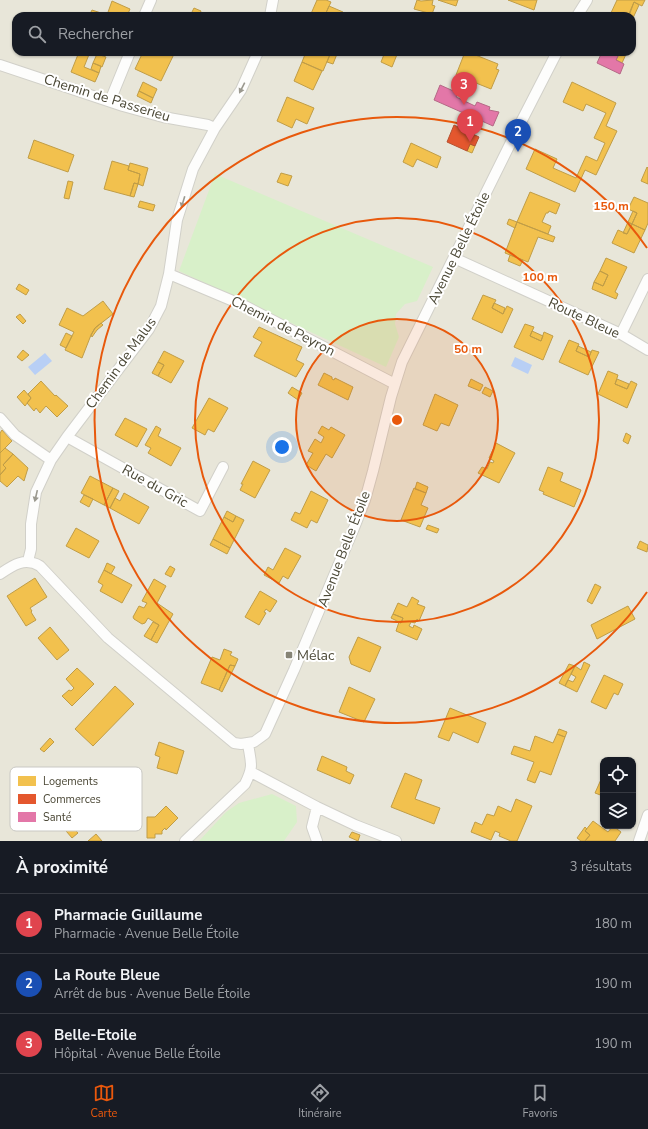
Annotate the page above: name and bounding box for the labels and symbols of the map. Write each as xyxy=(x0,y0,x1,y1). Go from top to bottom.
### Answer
street label: Chemin de Passerieu xyxy=(41,70,173,126)
pin: 3 xyxy=(451,72,477,105)
one-way arrow xyxy=(239,82,245,93)
pin: 1 xyxy=(457,109,483,142)
pin: 2 xyxy=(505,119,531,152)
street label: Avenue Belle Étoile xyxy=(424,189,494,307)
one-way arrow xyxy=(180,197,186,209)
text: 150 m xyxy=(593,198,629,214)
text: 100 m xyxy=(522,269,558,285)
street label: Chemin de Peyron xyxy=(228,292,338,360)
street label: Route Bleue xyxy=(545,293,623,343)
street label: Chemin de Malus xyxy=(81,313,161,413)
text: 50 m xyxy=(454,341,482,357)
centre of rings xyxy=(390,413,404,427)
your location xyxy=(272,437,292,457)
street label: Rue du Gric xyxy=(119,460,192,512)
street label: Avenue Belle Étoile xyxy=(313,488,375,610)
one-way arrow xyxy=(33,490,39,502)
place label: Mélac xyxy=(297,646,335,665)
marker: Mélac xyxy=(284,650,294,660)
legend xyxy=(10,767,142,831)
text: Logements xyxy=(43,774,98,789)
text: Commerces xyxy=(43,792,101,807)
text: Santé xyxy=(43,810,72,825)

